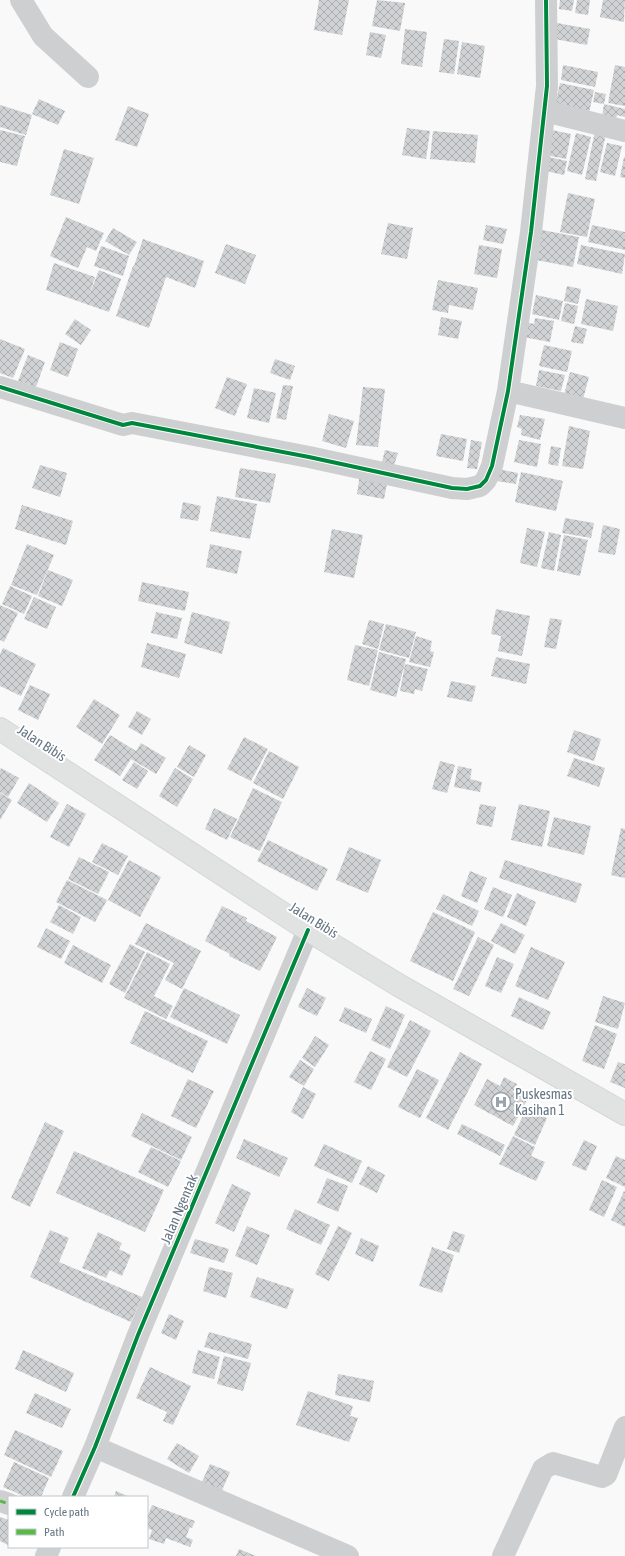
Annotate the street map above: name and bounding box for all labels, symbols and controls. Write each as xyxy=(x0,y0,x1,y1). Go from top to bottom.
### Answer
street label: Jalan Bibis xyxy=(15,721,69,765)
street label: Jalan Bibis xyxy=(287,899,341,941)
place label: Puskesmas Kasihan 1 xyxy=(515,1086,572,1118)
hospital icon: Puskesmas Kasihan 1 xyxy=(490,1091,512,1113)
street label: Jalan Ngentak xyxy=(157,1172,201,1246)
legend xyxy=(8,1496,148,1548)
text: Cycle path xyxy=(44,1505,89,1519)
text: Path xyxy=(44,1525,65,1539)

